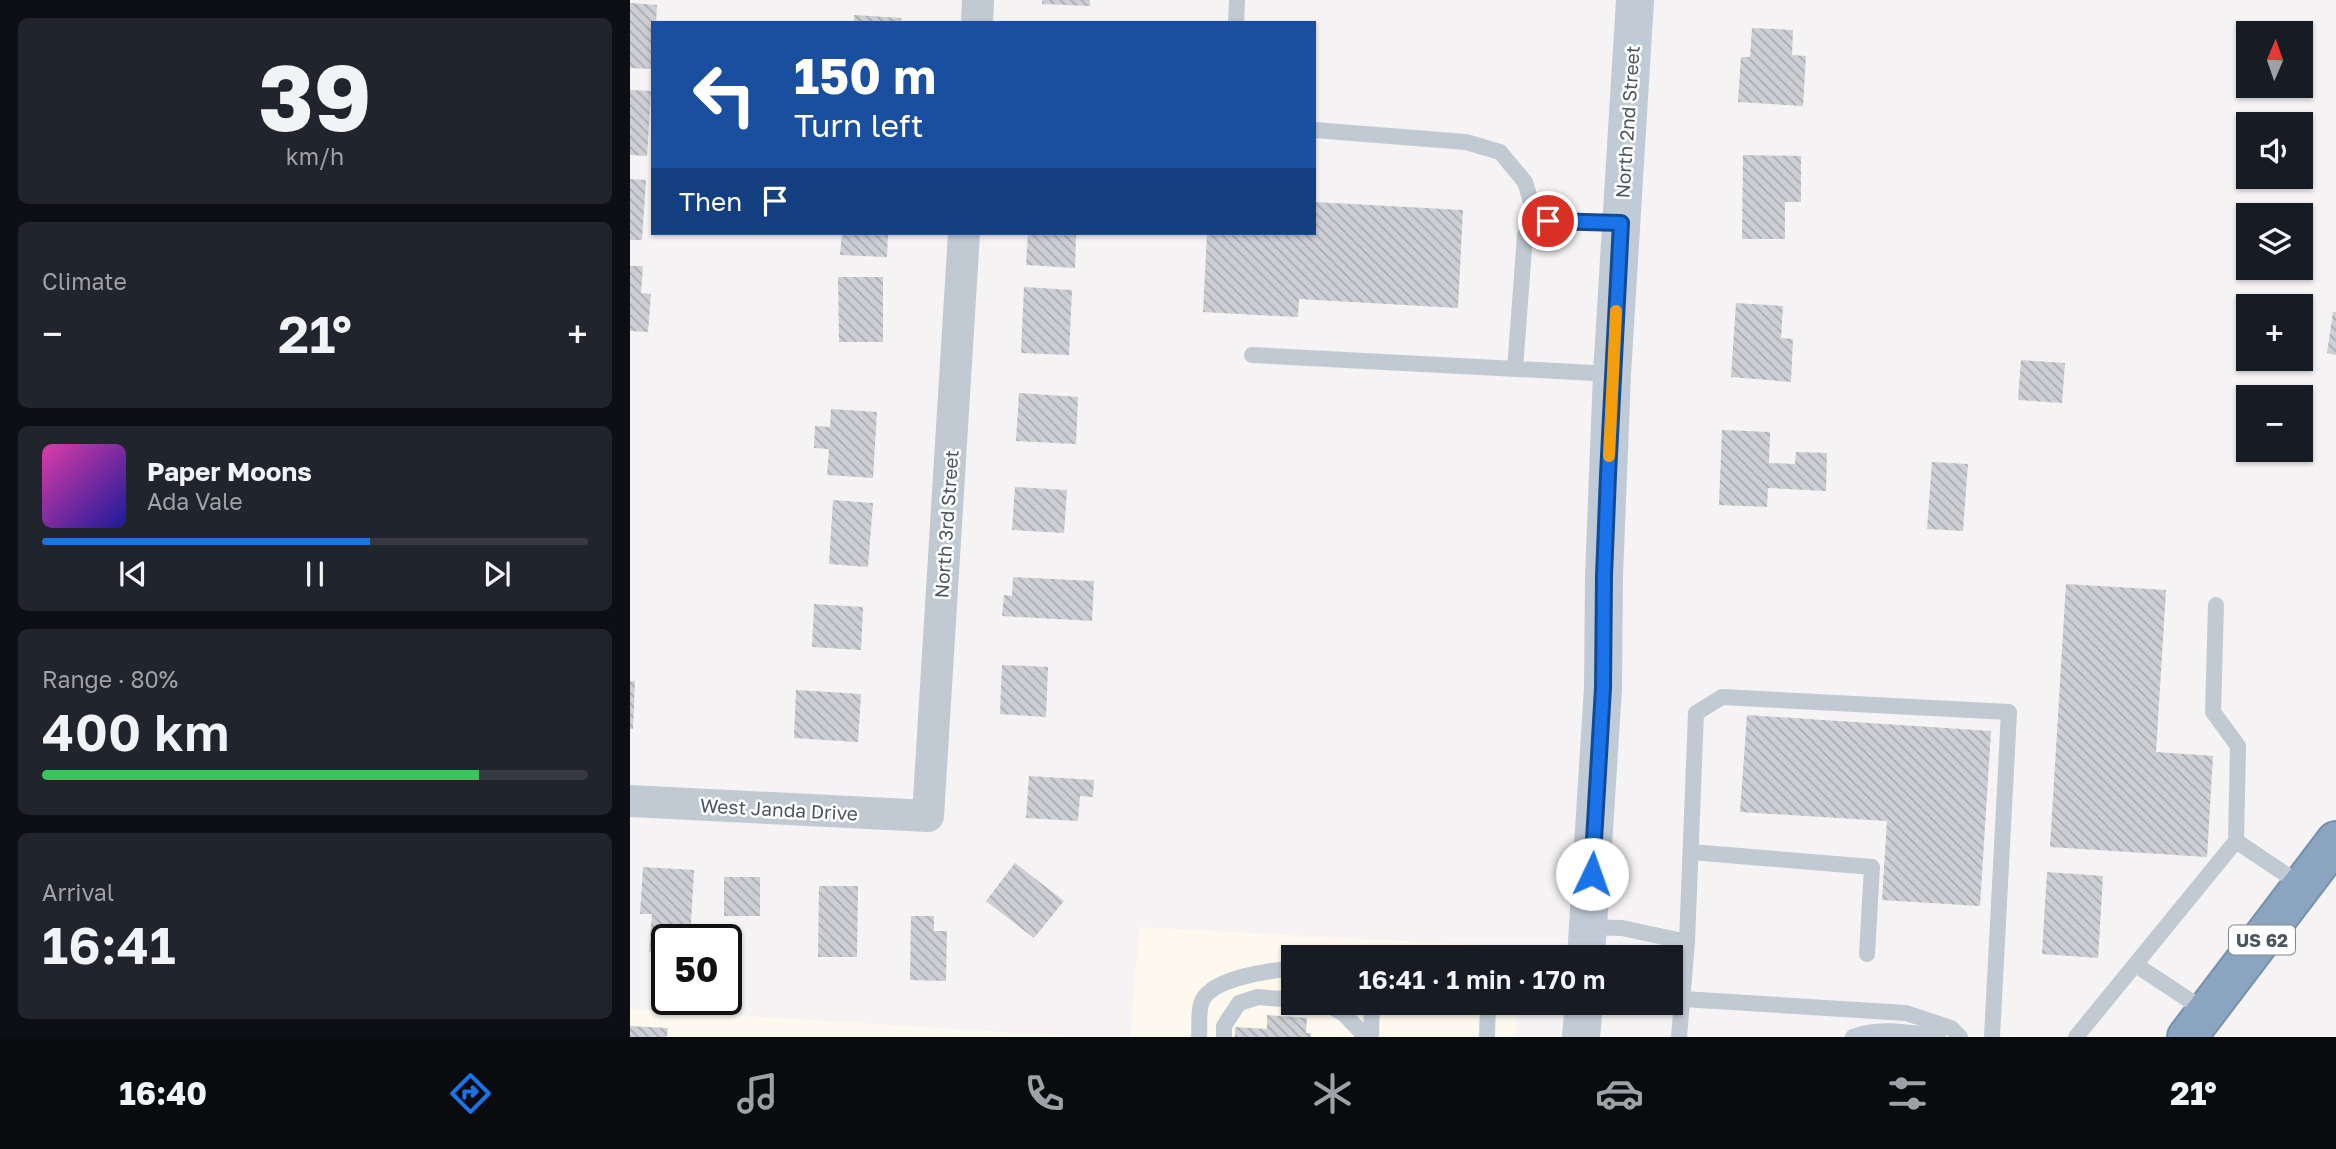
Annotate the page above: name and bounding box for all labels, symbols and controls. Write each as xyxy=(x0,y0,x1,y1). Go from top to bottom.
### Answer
north arrow xyxy=(2236,21,2314,98)
map controls xyxy=(2236,21,2313,462)
text: 39 xyxy=(258,42,372,151)
street label: North 2nd Street xyxy=(1610,45,1644,199)
text: 150 m xyxy=(794,46,936,105)
icon: left xyxy=(679,49,770,140)
text: Turn left xyxy=(794,106,923,144)
button: sound xyxy=(2236,112,2313,189)
text: km/h xyxy=(286,142,344,170)
icon: arrive xyxy=(756,182,794,220)
text: Then xyxy=(679,186,742,217)
pin xyxy=(1518,191,1578,251)
icon: arrive xyxy=(1529,202,1567,240)
button: layers xyxy=(2236,203,2313,280)
text: Climate xyxy=(42,267,127,295)
button: + xyxy=(2236,294,2313,371)
text: 21° xyxy=(278,302,352,364)
text: − xyxy=(42,311,63,356)
text: + xyxy=(567,311,588,356)
button: − xyxy=(2236,385,2313,462)
street label: North 3rd Street xyxy=(929,449,963,599)
text: Paper Moons xyxy=(147,456,312,487)
text: Ada Vale xyxy=(147,487,243,515)
icon: previous xyxy=(114,555,152,593)
icon: pause xyxy=(296,555,334,593)
icon: next xyxy=(478,555,516,593)
text: Range · 80% xyxy=(42,665,178,693)
text: 400 km xyxy=(42,700,230,762)
street label: West Janda Drive xyxy=(699,793,859,825)
position arrow xyxy=(1555,837,1629,911)
text: Arrival xyxy=(42,878,114,906)
text: 16:41 xyxy=(42,913,176,975)
speed limit sign: 50 xyxy=(651,924,742,1015)
road number: US 62 xyxy=(2229,925,2295,954)
text: 16:41 · 1 min · 170 m xyxy=(1358,964,1606,995)
icon: directions xyxy=(446,1069,495,1118)
icon: music xyxy=(733,1069,782,1118)
icon: phone xyxy=(1020,1069,1069,1118)
icon: climate xyxy=(1308,1069,1357,1118)
icon: car xyxy=(1595,1069,1644,1118)
icon: filters xyxy=(1883,1069,1932,1118)
text: 16:40 xyxy=(119,1074,207,1112)
text: 21° xyxy=(2170,1074,2217,1112)

